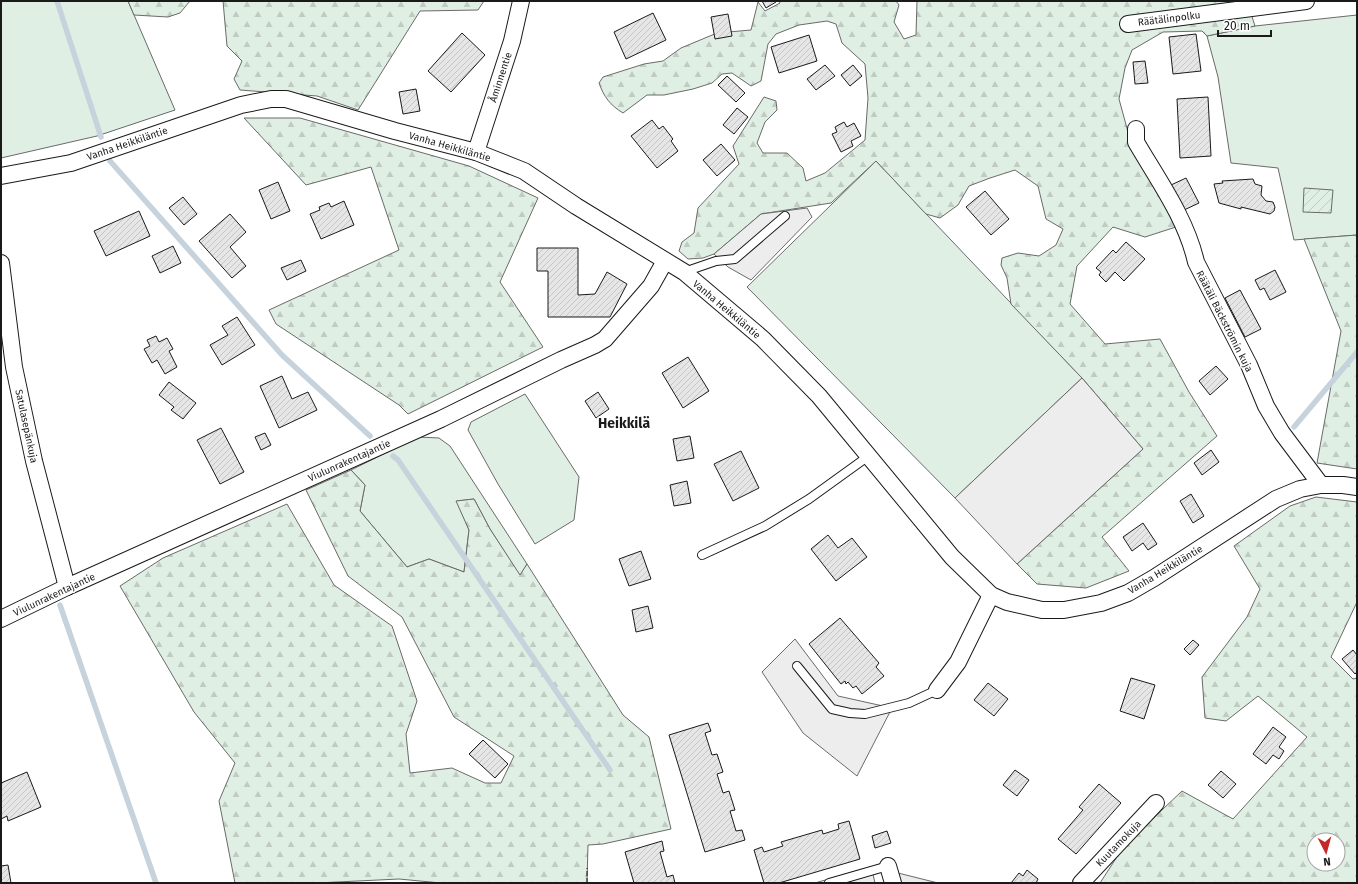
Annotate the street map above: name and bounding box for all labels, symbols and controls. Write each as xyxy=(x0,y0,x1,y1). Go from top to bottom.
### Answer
street label: Räätälinpolku xyxy=(1137,9,1201,29)
scale bar xyxy=(1218,12,1271,38)
text: 20 m xyxy=(1224,19,1250,33)
street label: Åminnentie xyxy=(485,50,515,104)
street label: Vanha Heikkiläntie xyxy=(85,124,169,163)
street label: Vanha Heikkiläntie xyxy=(407,130,492,164)
street label: Räätäli Bäckströmin kuja xyxy=(1193,269,1255,374)
street label: Vanha Heikkiläntie xyxy=(690,278,763,342)
street label: Satulasepänkuja xyxy=(12,388,40,464)
district label: Heikkilä xyxy=(598,415,650,432)
street label: Viulunrakentajantie xyxy=(306,437,392,484)
street label: Vanha Heikkiläntie xyxy=(1126,543,1205,597)
street label: Viulunrakentajantie xyxy=(12,571,97,619)
street label: Kuutamokuja xyxy=(1094,818,1144,869)
north arrow xyxy=(1306,832,1346,872)
text: N xyxy=(1323,855,1331,868)

